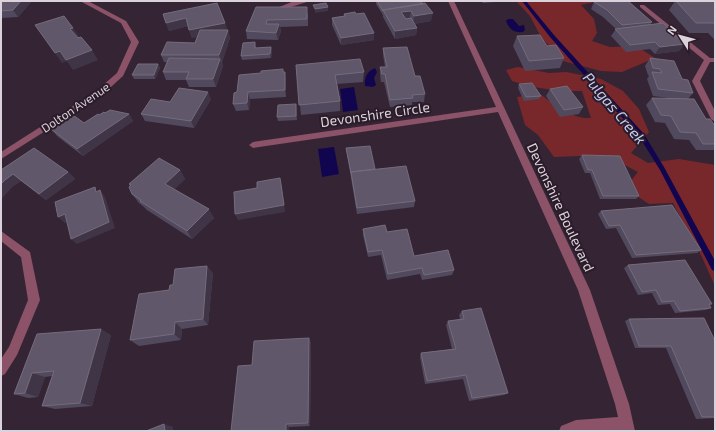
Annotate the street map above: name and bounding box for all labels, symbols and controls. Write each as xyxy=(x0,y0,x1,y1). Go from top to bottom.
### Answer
north arrow xyxy=(660,16,700,56)
text: N xyxy=(664,23,679,37)
water label: Pulgas Creek xyxy=(580,68,650,148)
street label: Dolton Avenue xyxy=(38,79,112,135)
street label: Devonshire Circle xyxy=(319,98,431,130)
street label: Devonshire Boulevard xyxy=(524,140,598,274)

